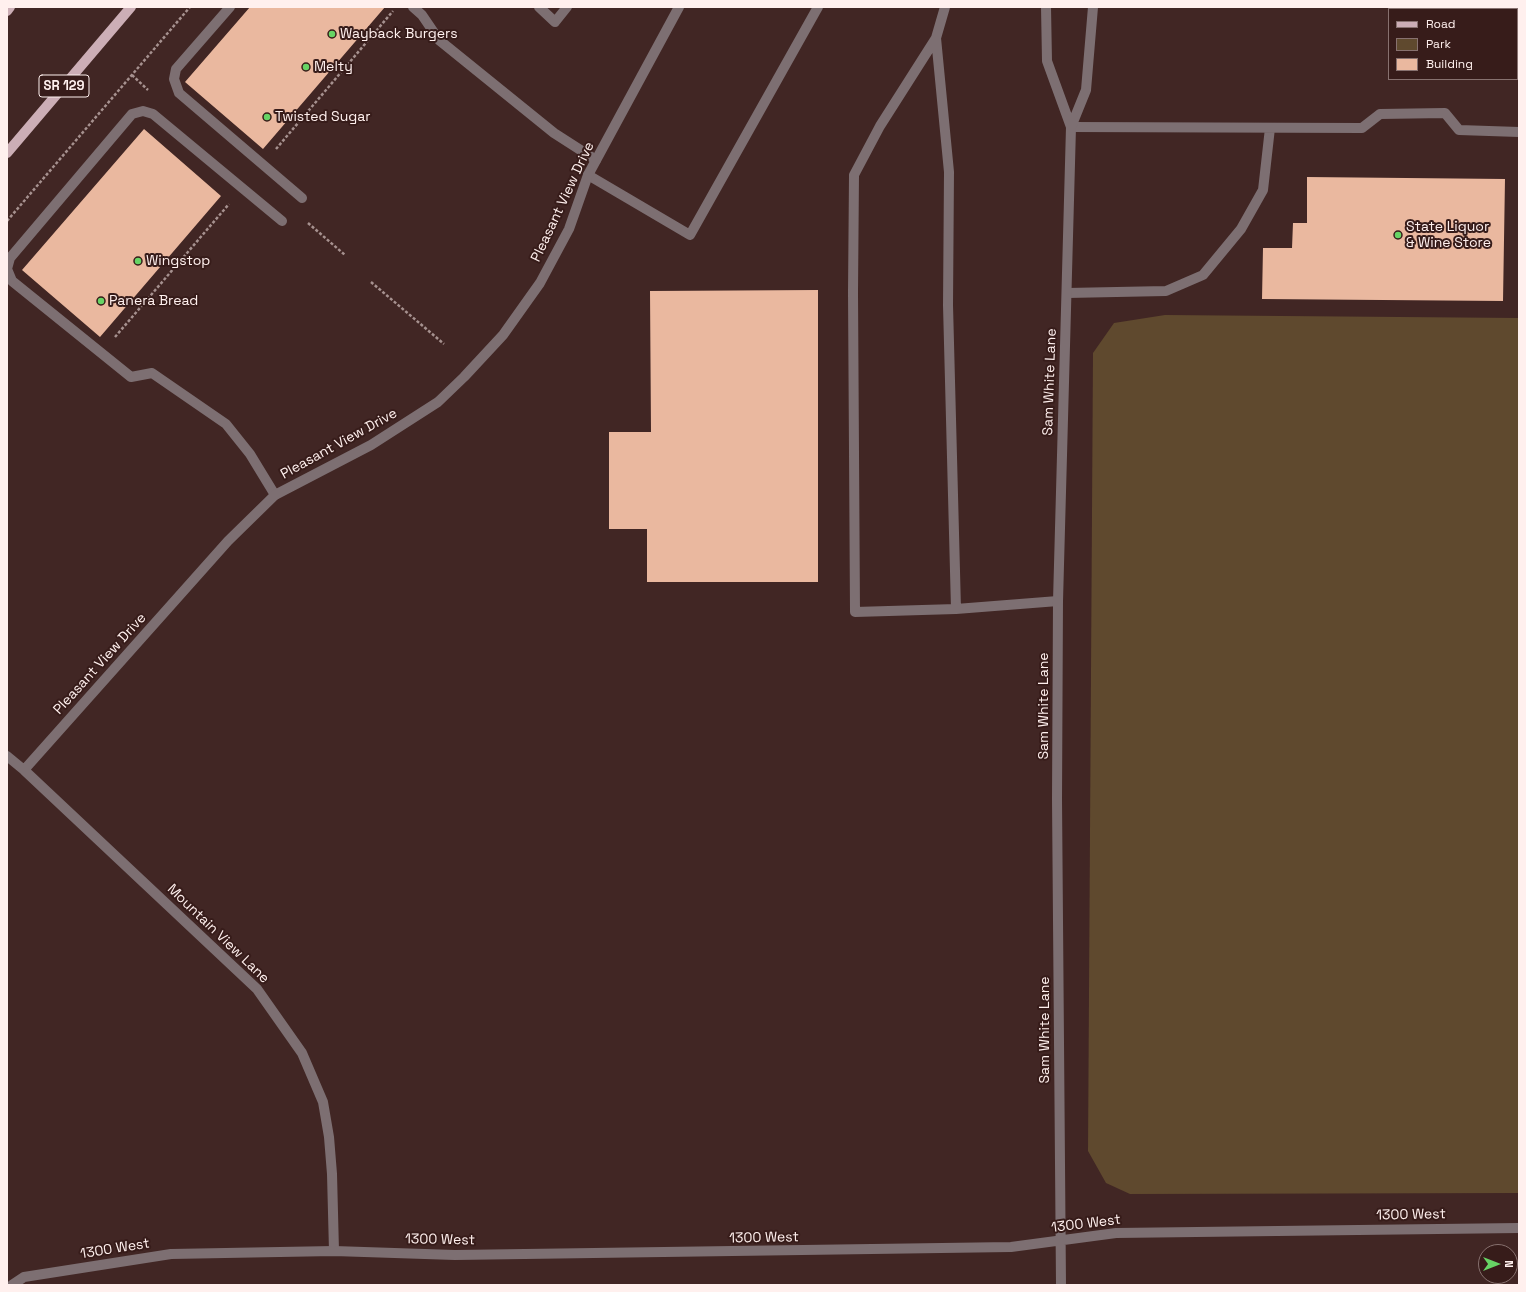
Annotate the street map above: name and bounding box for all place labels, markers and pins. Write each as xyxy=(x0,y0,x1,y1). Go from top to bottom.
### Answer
place label: Wayback Burgers xyxy=(340,26,458,42)
marker: Wayback Burgers xyxy=(327,29,337,39)
place label: Melty xyxy=(314,59,353,75)
marker: Melty xyxy=(301,62,311,72)
place label: Twisted Sugar xyxy=(275,109,371,125)
marker: Twisted Sugar xyxy=(262,112,272,122)
place label: State Liquor & Wine Store xyxy=(1406,219,1491,252)
marker: State Liquor & Wine Store xyxy=(1393,230,1403,240)
place label: Wingstop xyxy=(146,253,210,269)
marker: Wingstop xyxy=(133,256,143,266)
place label: Panera Bread xyxy=(109,293,198,309)
marker: Panera Bread xyxy=(96,296,106,306)

